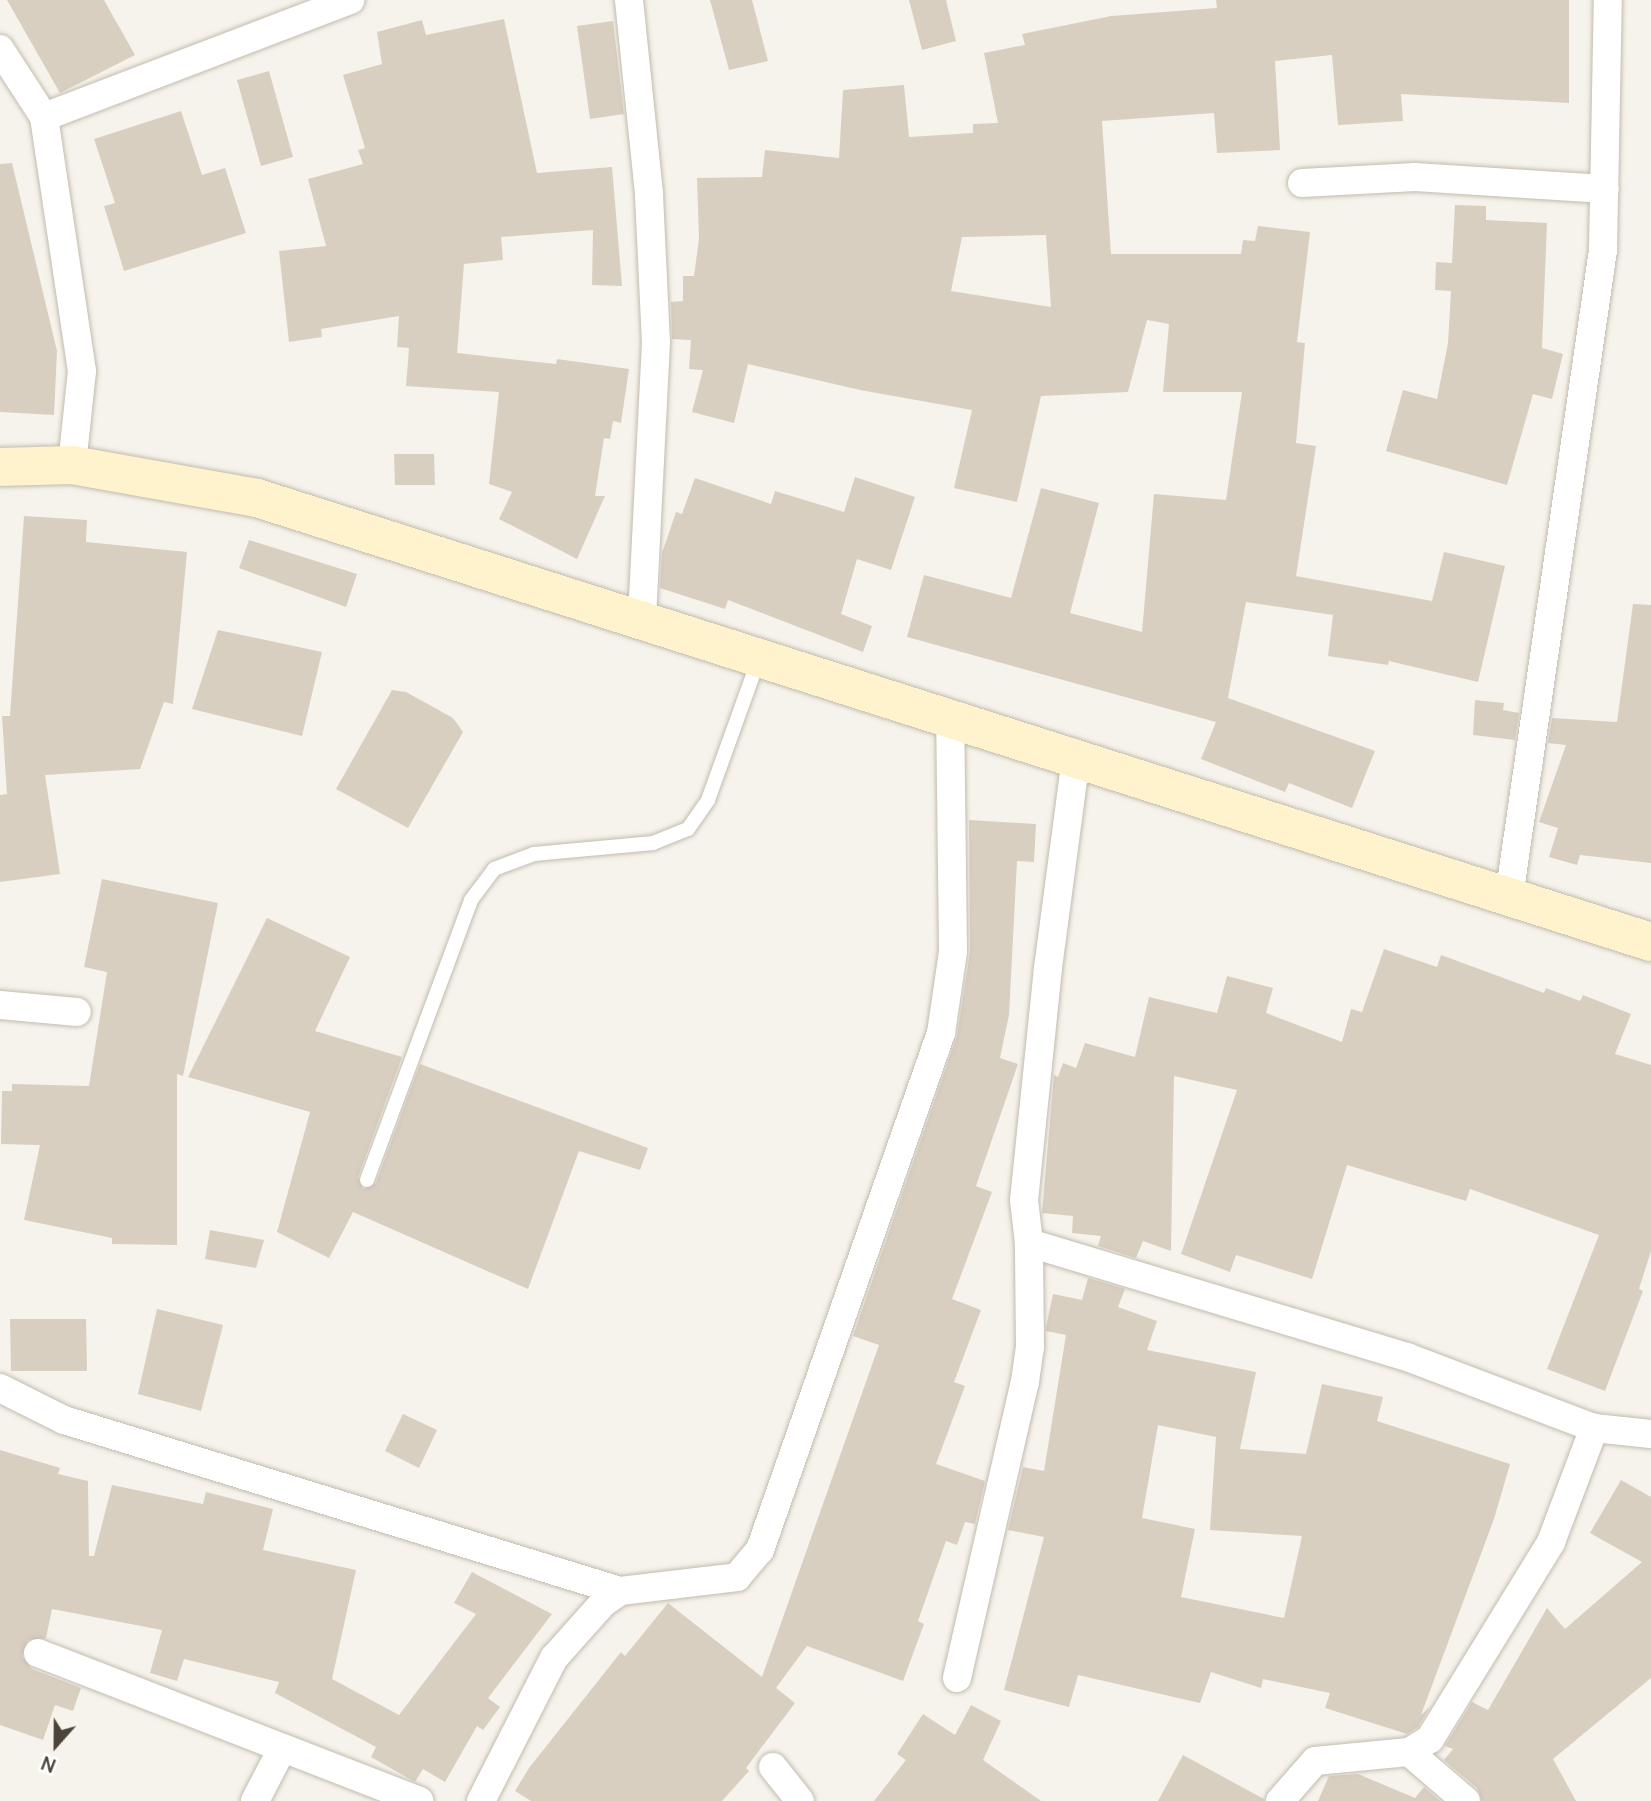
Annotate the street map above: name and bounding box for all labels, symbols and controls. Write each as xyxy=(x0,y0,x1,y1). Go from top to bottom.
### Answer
north arrow xyxy=(21,1710,91,1780)
text: N xyxy=(37,1750,60,1779)

